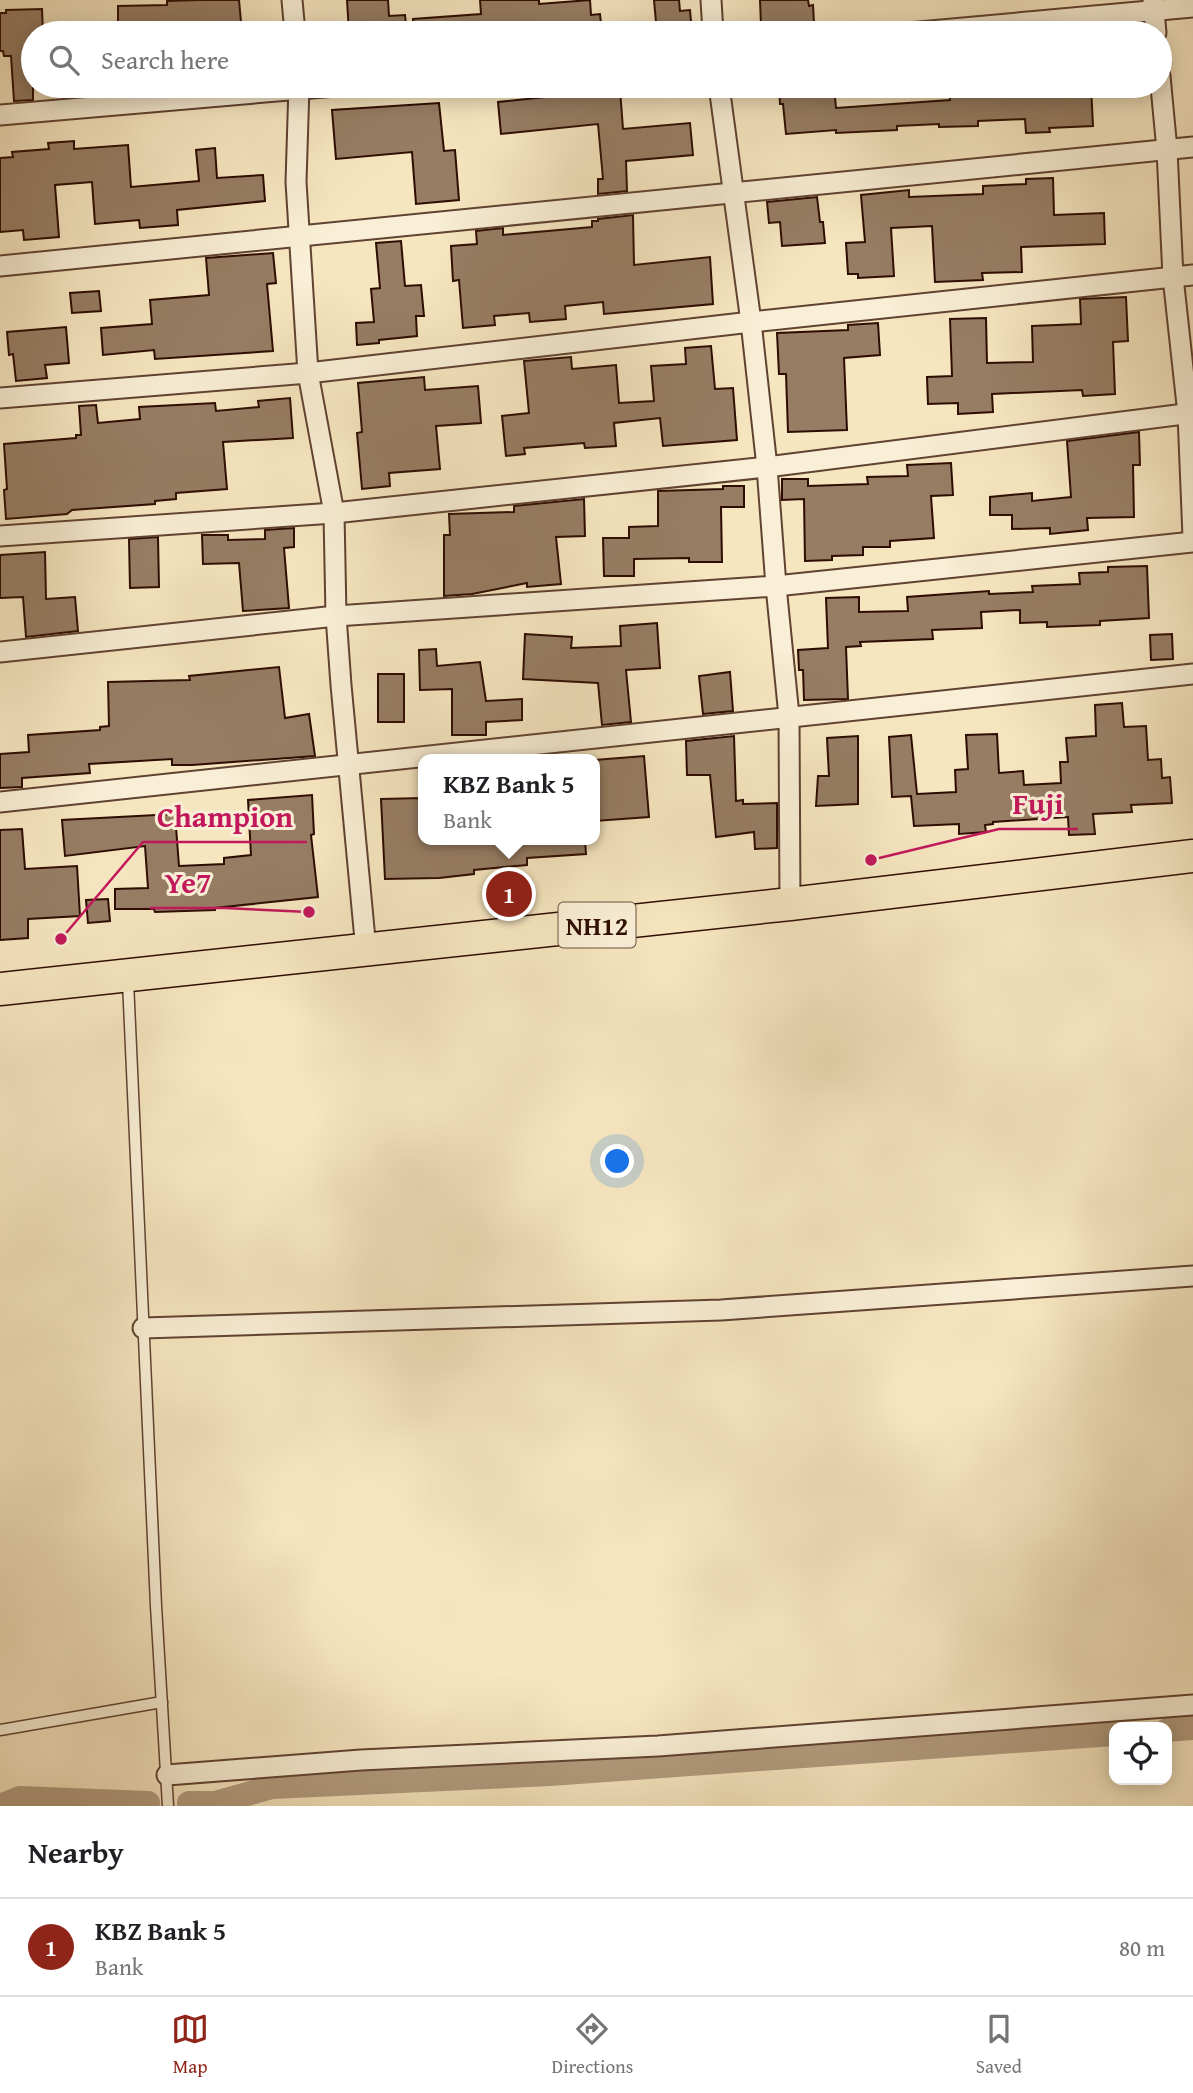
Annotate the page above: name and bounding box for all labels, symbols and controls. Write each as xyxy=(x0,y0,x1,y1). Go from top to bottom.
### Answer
search box xyxy=(21,21,1172,98)
text: Search here xyxy=(101,40,229,79)
icon: search xyxy=(45,41,83,79)
popup xyxy=(418,754,600,845)
text: KBZ Bank 5 xyxy=(443,764,575,803)
callout: Fuji xyxy=(999,778,1078,829)
text: Fuji xyxy=(1013,781,1063,825)
callout: Champion xyxy=(143,791,307,842)
text: Champion xyxy=(157,794,293,838)
text: Bank xyxy=(443,803,492,836)
callout: Ye7 xyxy=(150,857,225,908)
text: Ye7 xyxy=(164,860,212,904)
pin: 1 xyxy=(486,868,532,920)
road number: NH12 xyxy=(558,902,636,948)
your location xyxy=(600,1144,634,1178)
map controls xyxy=(1109,1722,1172,1785)
button: locate xyxy=(1109,1722,1172,1785)
text: Nearby xyxy=(28,1830,124,1874)
text: KBZ Bank 5 xyxy=(95,1911,226,1950)
text: 1 xyxy=(45,1931,57,1964)
text: 80 m xyxy=(1119,1931,1165,1964)
text: Bank xyxy=(95,1950,144,1983)
tab: Map xyxy=(171,2010,209,2080)
tab: Directions xyxy=(552,2010,633,2080)
tab: Saved xyxy=(976,2010,1022,2080)

